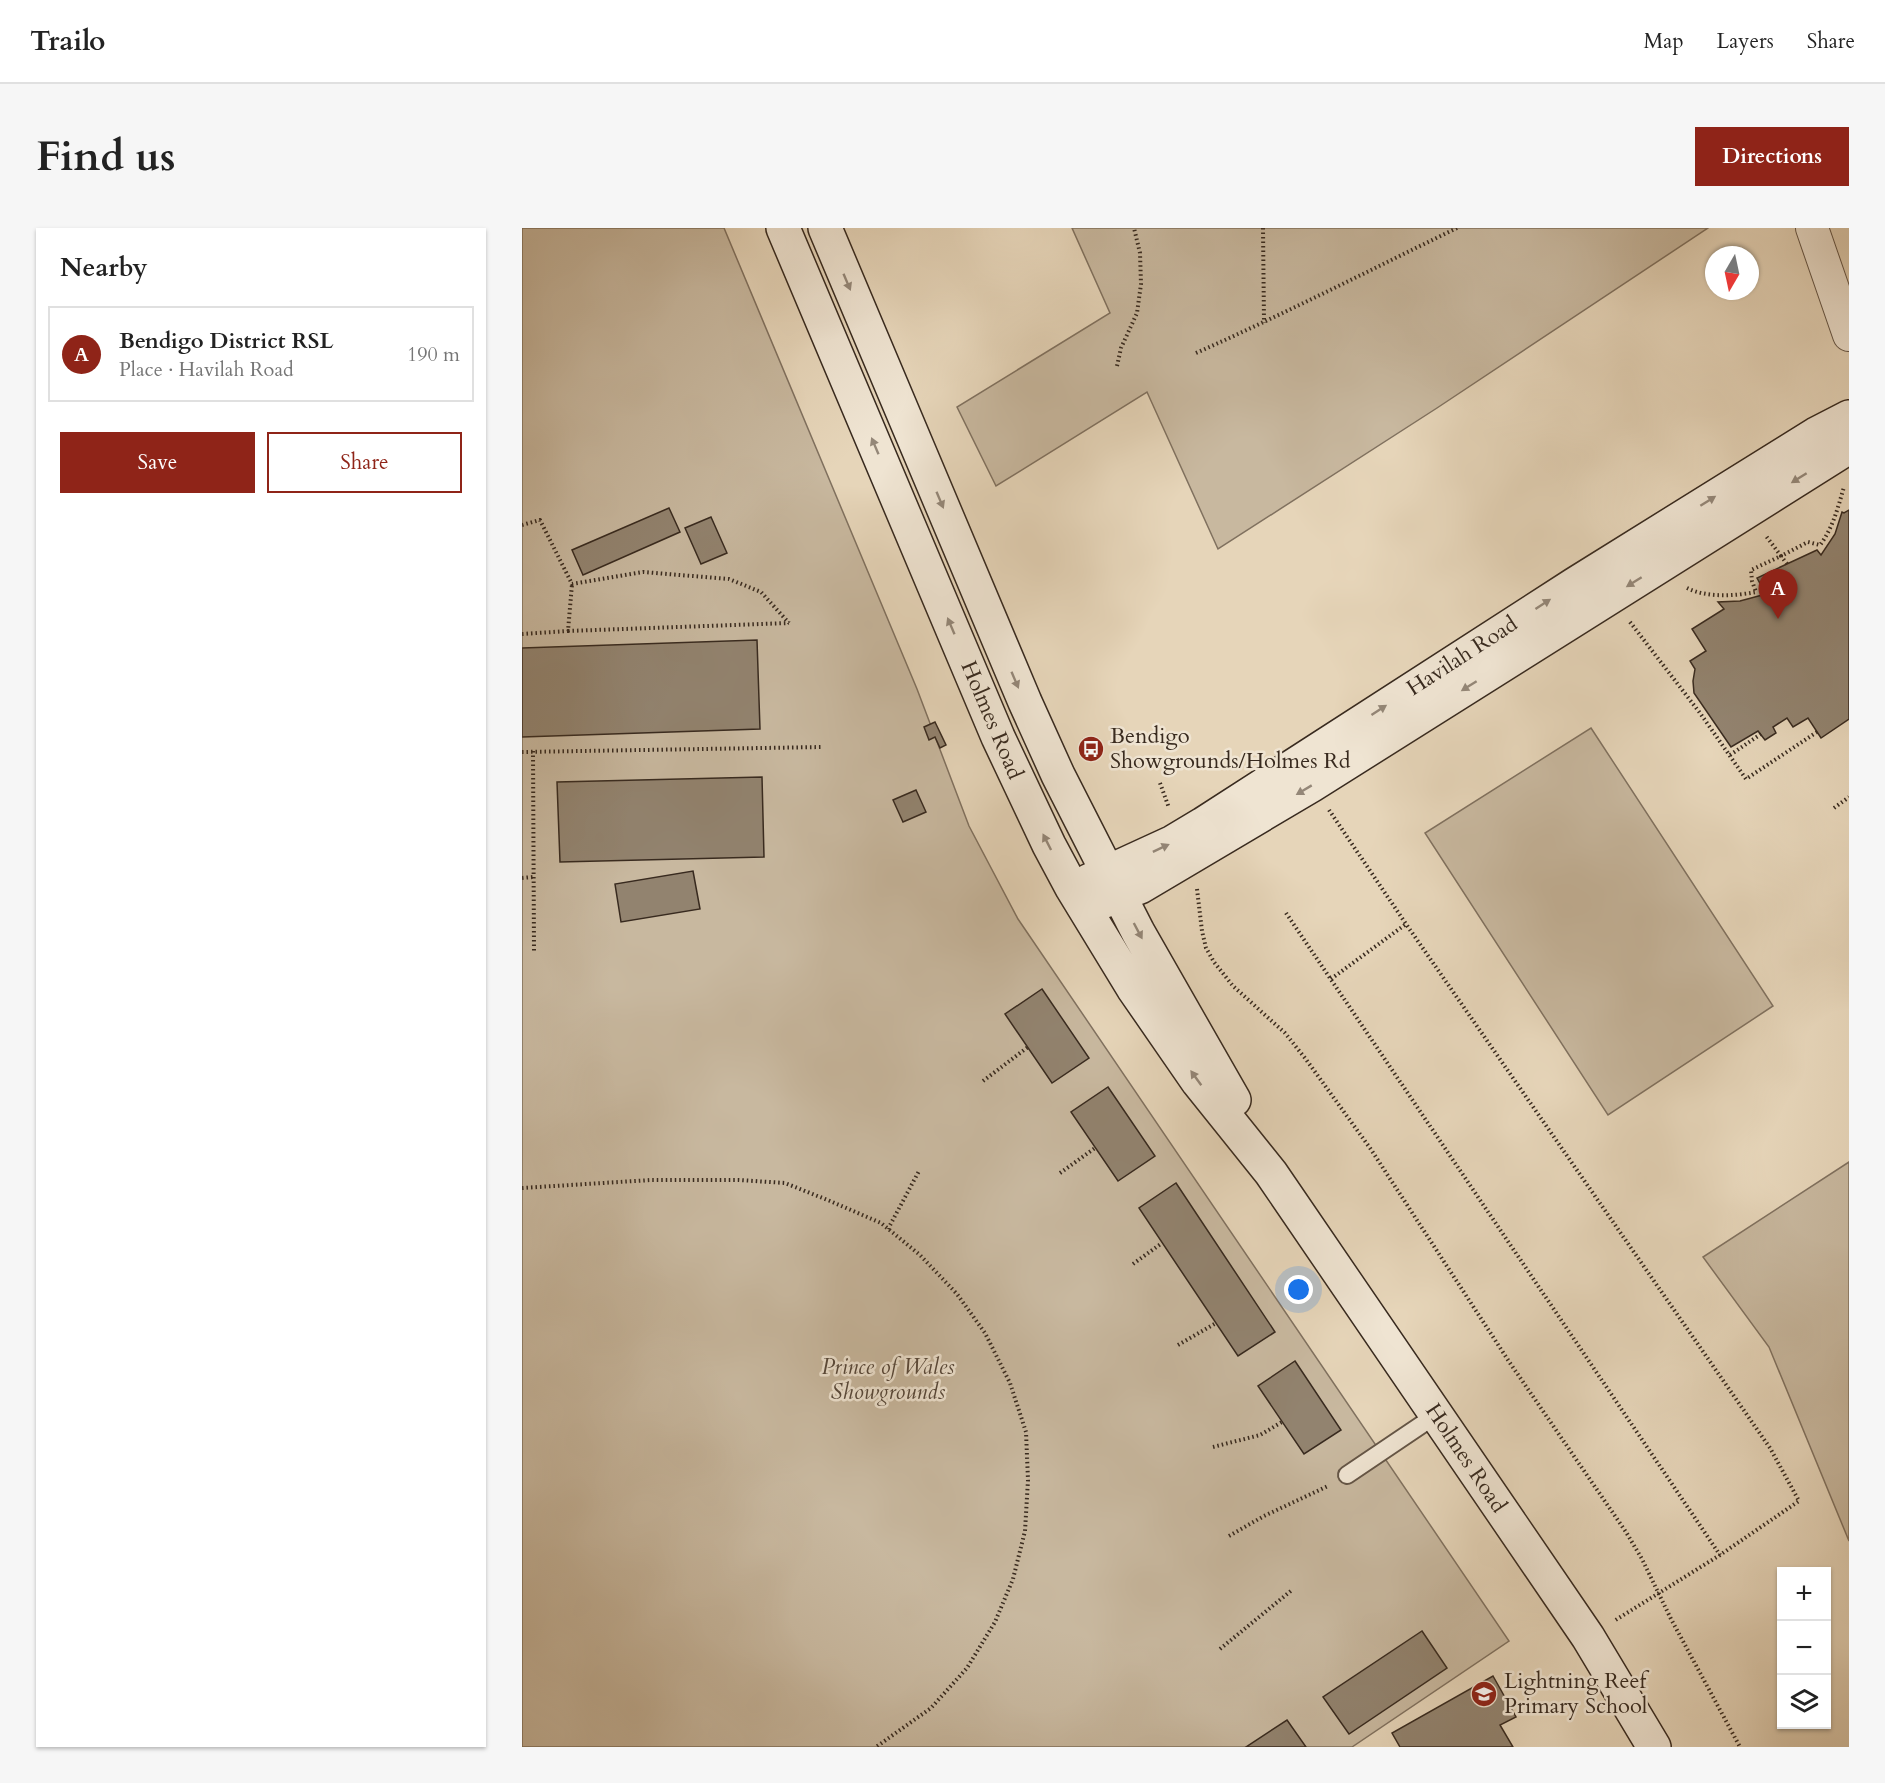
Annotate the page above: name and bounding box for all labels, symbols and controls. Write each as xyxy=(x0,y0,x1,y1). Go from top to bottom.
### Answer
text: Trailo xyxy=(30,22,105,60)
text: Map xyxy=(1644,27,1684,56)
text: Layers xyxy=(1717,27,1774,56)
text: Share xyxy=(1807,27,1855,56)
button: Directions xyxy=(1695,127,1849,186)
text: Find us xyxy=(36,128,176,185)
north arrow xyxy=(1705,246,1759,300)
text: Nearby xyxy=(60,250,148,285)
one-way arrow xyxy=(843,273,852,291)
text: Bendigo District RSL xyxy=(119,326,333,356)
text: A xyxy=(74,341,89,368)
text: 190 m xyxy=(407,341,460,368)
text: Place · Havilah Road xyxy=(119,356,294,383)
button: Save xyxy=(60,432,255,493)
button: Share xyxy=(267,432,462,493)
one-way arrow xyxy=(870,437,879,455)
one-way arrow xyxy=(1791,473,1807,484)
one-way arrow xyxy=(935,492,945,510)
one-way arrow xyxy=(1700,495,1716,507)
pin: A xyxy=(1758,570,1798,619)
one-way arrow xyxy=(1626,576,1642,587)
one-way arrow xyxy=(1535,599,1551,610)
street label: Havilah Road xyxy=(1401,609,1524,703)
one-way arrow xyxy=(946,616,956,634)
street label: Holmes Road xyxy=(954,656,1031,784)
one-way arrow xyxy=(1011,671,1020,689)
one-way arrow xyxy=(1461,680,1477,691)
one-way arrow xyxy=(1371,705,1388,716)
place label: Bendigo Showgrounds/Holmes Rd xyxy=(1110,721,1351,776)
bus stop icon: Bendigo Showgrounds/Holmes Rd xyxy=(1076,734,1106,764)
one-way arrow xyxy=(1296,784,1312,795)
one-way arrow xyxy=(1042,833,1052,850)
one-way arrow xyxy=(1153,843,1170,852)
one-way arrow xyxy=(1133,922,1142,939)
one-way arrow xyxy=(1190,1070,1202,1086)
your location xyxy=(1284,1275,1313,1304)
park label: Prince of Wales Showgrounds xyxy=(821,1352,955,1407)
street label: Holmes Road xyxy=(1418,1397,1514,1519)
map controls xyxy=(1777,1567,1831,1729)
button: + xyxy=(1777,1567,1831,1621)
button: − xyxy=(1777,1621,1831,1675)
place label: Lightning Reef Primary School xyxy=(1504,1666,1650,1721)
button: layers xyxy=(1777,1675,1831,1729)
school or university icon: Lightning Reef Primary School xyxy=(1469,1679,1499,1709)

